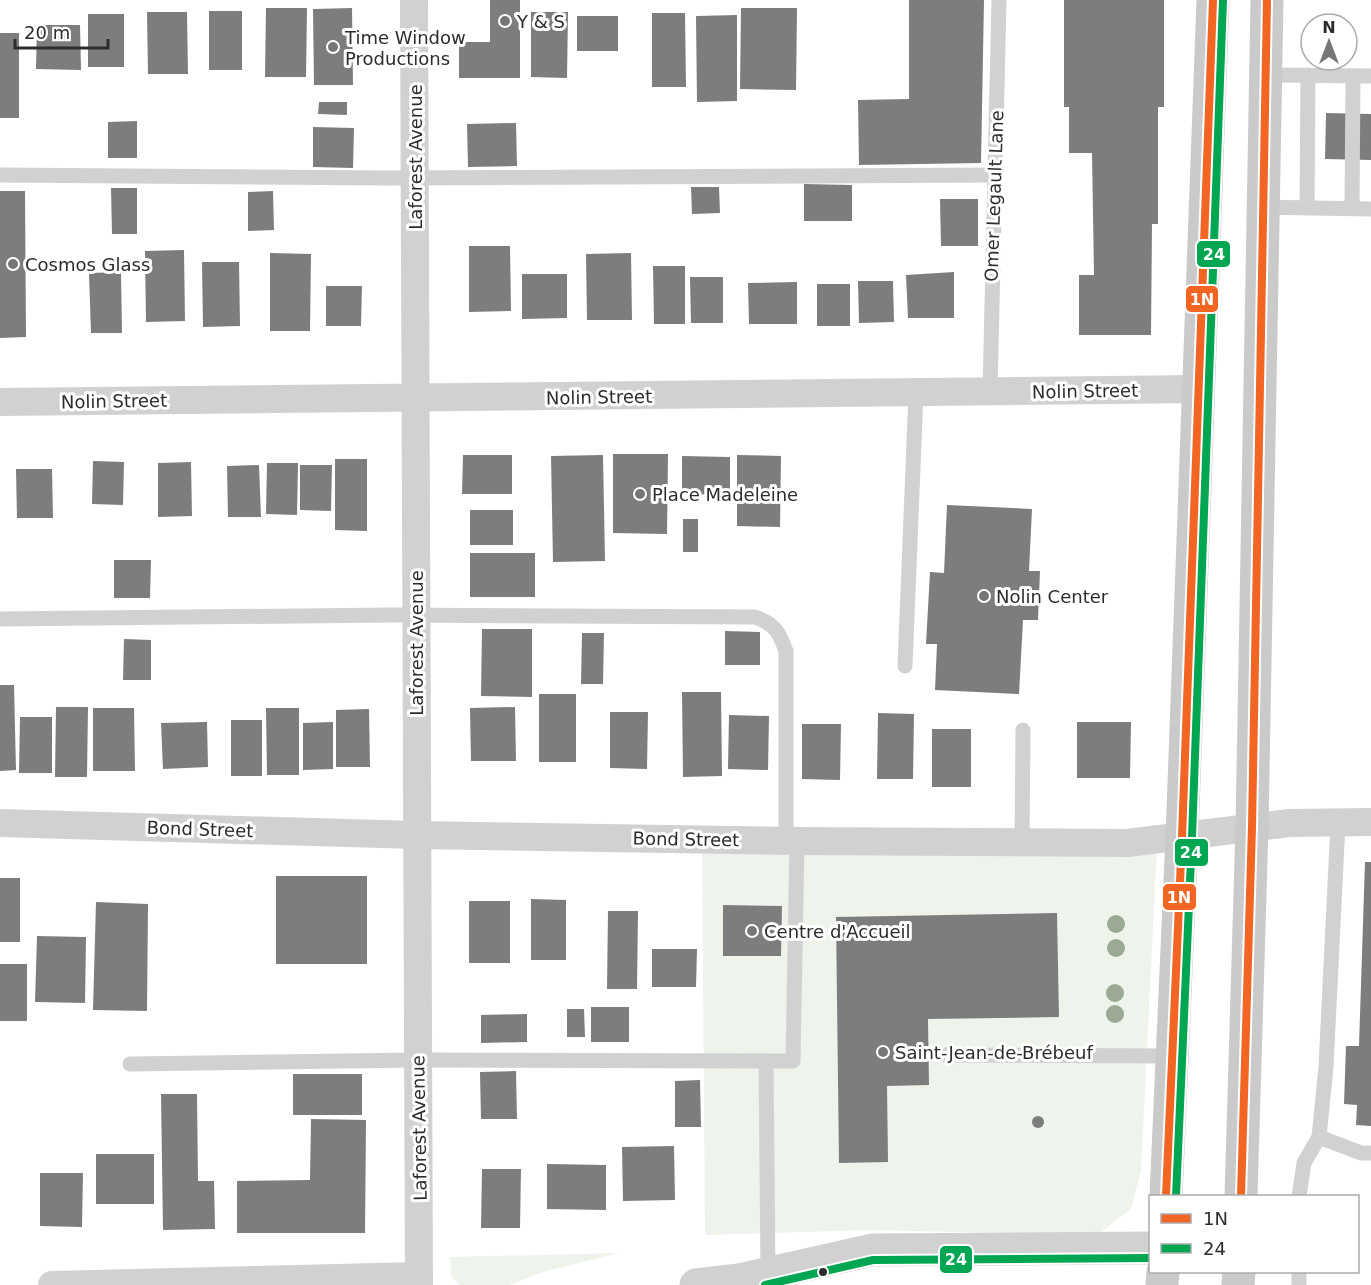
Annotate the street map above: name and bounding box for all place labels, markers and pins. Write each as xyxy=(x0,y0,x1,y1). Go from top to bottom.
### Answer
place label: Y & S xyxy=(516,11,565,32)
marker: Y & S xyxy=(498,14,512,28)
place label: Time Window Productions xyxy=(344,27,466,69)
marker: Time Window Productions xyxy=(326,40,340,54)
place label: Cosmos Glass xyxy=(25,254,150,275)
marker: Cosmos Glass xyxy=(6,257,20,271)
place label: Place Madeleine xyxy=(652,484,798,505)
marker: Place Madeleine xyxy=(633,487,647,501)
place label: Nolin Center xyxy=(996,586,1109,607)
marker: Nolin Center xyxy=(977,589,991,603)
place label: Centre d'Accueil xyxy=(764,921,911,942)
marker: Centre d'Accueil xyxy=(745,924,759,938)
place label: Saint-Jean-de-Brébeuf xyxy=(895,1042,1093,1063)
marker: Saint-Jean-de-Brébeuf xyxy=(876,1045,890,1059)
unlabelled marker xyxy=(817,1266,829,1278)

